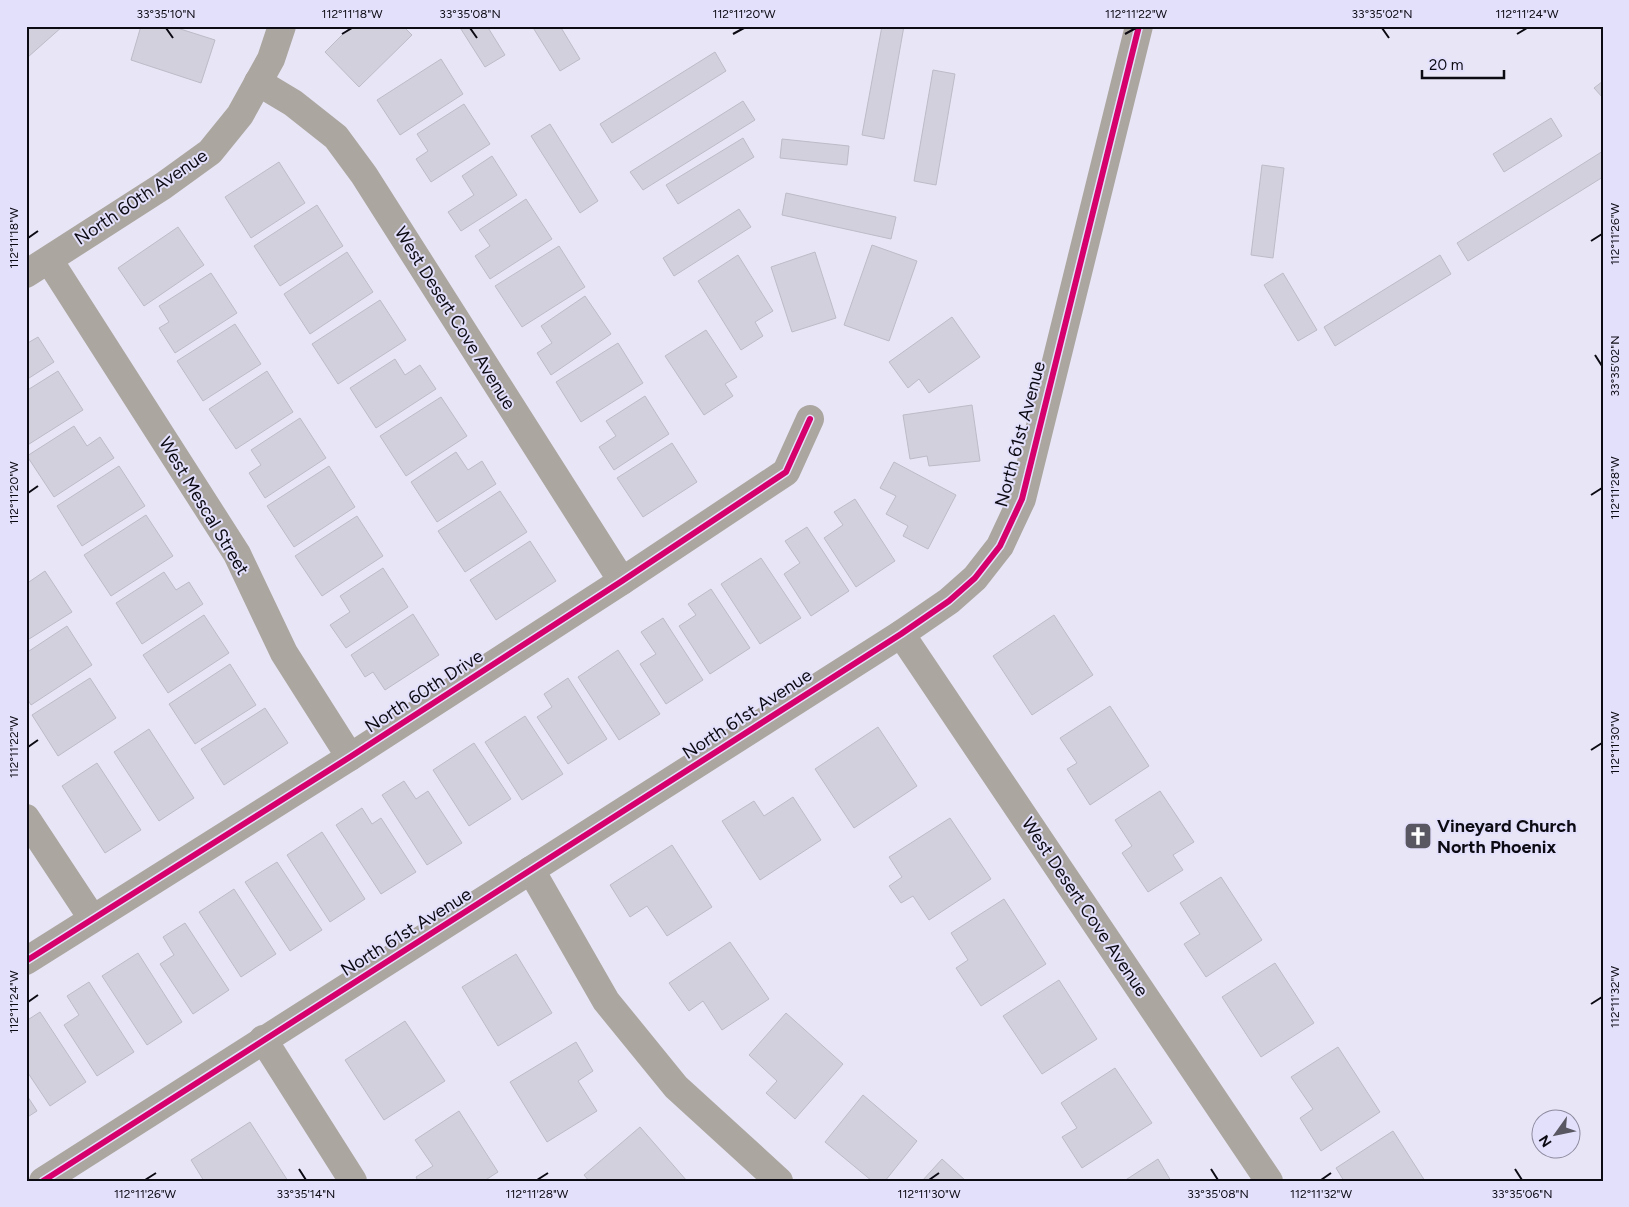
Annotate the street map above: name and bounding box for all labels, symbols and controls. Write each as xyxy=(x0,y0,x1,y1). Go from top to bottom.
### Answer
text: 33°35'10"N xyxy=(136,7,196,21)
text: 112°11'18"W xyxy=(321,7,383,21)
text: 33°35'08"N xyxy=(439,7,501,21)
text: 112°11'20"W xyxy=(712,7,776,21)
text: 112°11'22"W xyxy=(1105,7,1168,21)
text: 33°35'02"N xyxy=(1352,7,1412,21)
text: 112°11'24"W xyxy=(1496,7,1559,21)
scale bar xyxy=(1422,48,1504,80)
text: 20 m xyxy=(1429,56,1463,74)
street label: North 60th Avenue xyxy=(70,144,212,250)
text: 112°11'26"W xyxy=(1608,202,1622,265)
text: 112°11'18"W xyxy=(7,207,21,269)
street label: West Desert Cove Avenue xyxy=(390,223,520,414)
text: 33°35'02"N xyxy=(1608,336,1622,396)
street label: North 61st Avenue xyxy=(990,359,1050,509)
street label: West Mescal Street xyxy=(154,433,254,579)
text: 112°11'28"W xyxy=(1608,456,1622,519)
text: 112°11'20"W xyxy=(7,461,21,525)
street label: North 60th Drive xyxy=(361,645,487,737)
street label: North 61st Avenue xyxy=(678,664,816,764)
text: 112°11'30"W xyxy=(1608,711,1622,774)
text: 112°11'22"W xyxy=(7,715,21,778)
street label: West Desert Cove Avenue xyxy=(1017,813,1153,1001)
place label: Vineyard Church North Phoenix xyxy=(1437,815,1576,858)
church icon: Vineyard Church North Phoenix xyxy=(1403,821,1433,851)
street label: North 61st Avenue xyxy=(337,883,476,981)
text: 112°11'32"W xyxy=(1608,966,1622,1028)
text: 112°11'24"W xyxy=(7,970,21,1033)
north arrow xyxy=(1532,1110,1582,1160)
text: N xyxy=(1535,1132,1556,1150)
text: 112°11'26"W xyxy=(114,1187,177,1201)
text: 33°35'14"N xyxy=(277,1187,335,1201)
text: 112°11'28"W xyxy=(506,1187,569,1201)
text: 112°11'30"W xyxy=(898,1187,961,1201)
text: 33°35'08"N xyxy=(1187,1187,1249,1201)
text: 112°11'32"W xyxy=(1290,1187,1352,1201)
text: 33°35'06"N xyxy=(1492,1187,1552,1201)

